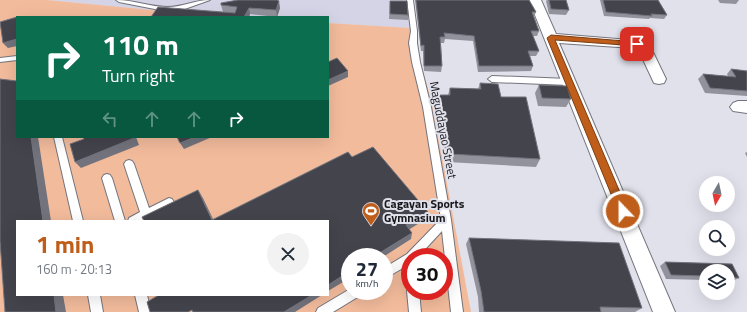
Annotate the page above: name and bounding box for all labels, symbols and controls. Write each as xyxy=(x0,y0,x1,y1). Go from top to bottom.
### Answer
text: 110 m xyxy=(102,23,179,66)
pin xyxy=(620,27,654,61)
icon: right xyxy=(36,32,88,84)
icon: arrive xyxy=(626,33,648,55)
text: Turn right xyxy=(102,62,175,89)
street label: Maguddayao Street xyxy=(425,80,462,181)
icon: left xyxy=(99,108,121,130)
icon: ahead xyxy=(141,108,163,130)
icon: ahead xyxy=(183,108,205,130)
icon: right xyxy=(225,108,247,130)
north arrow xyxy=(699,176,735,212)
map controls xyxy=(699,176,735,300)
position arrow xyxy=(602,190,644,232)
place label: Cagayan Sports Gymnasium xyxy=(384,194,465,227)
sports icon: Cagayan Sports Gymnasium xyxy=(361,201,381,226)
button: search xyxy=(699,220,735,256)
text: 1 min xyxy=(36,226,94,262)
button: close xyxy=(267,233,309,275)
speed limit sign: 30 xyxy=(401,248,453,300)
text: 27 xyxy=(356,253,378,284)
text: 160 m · 20:13 xyxy=(36,259,112,279)
button: layers xyxy=(699,264,735,300)
text: km/h xyxy=(356,276,378,291)

